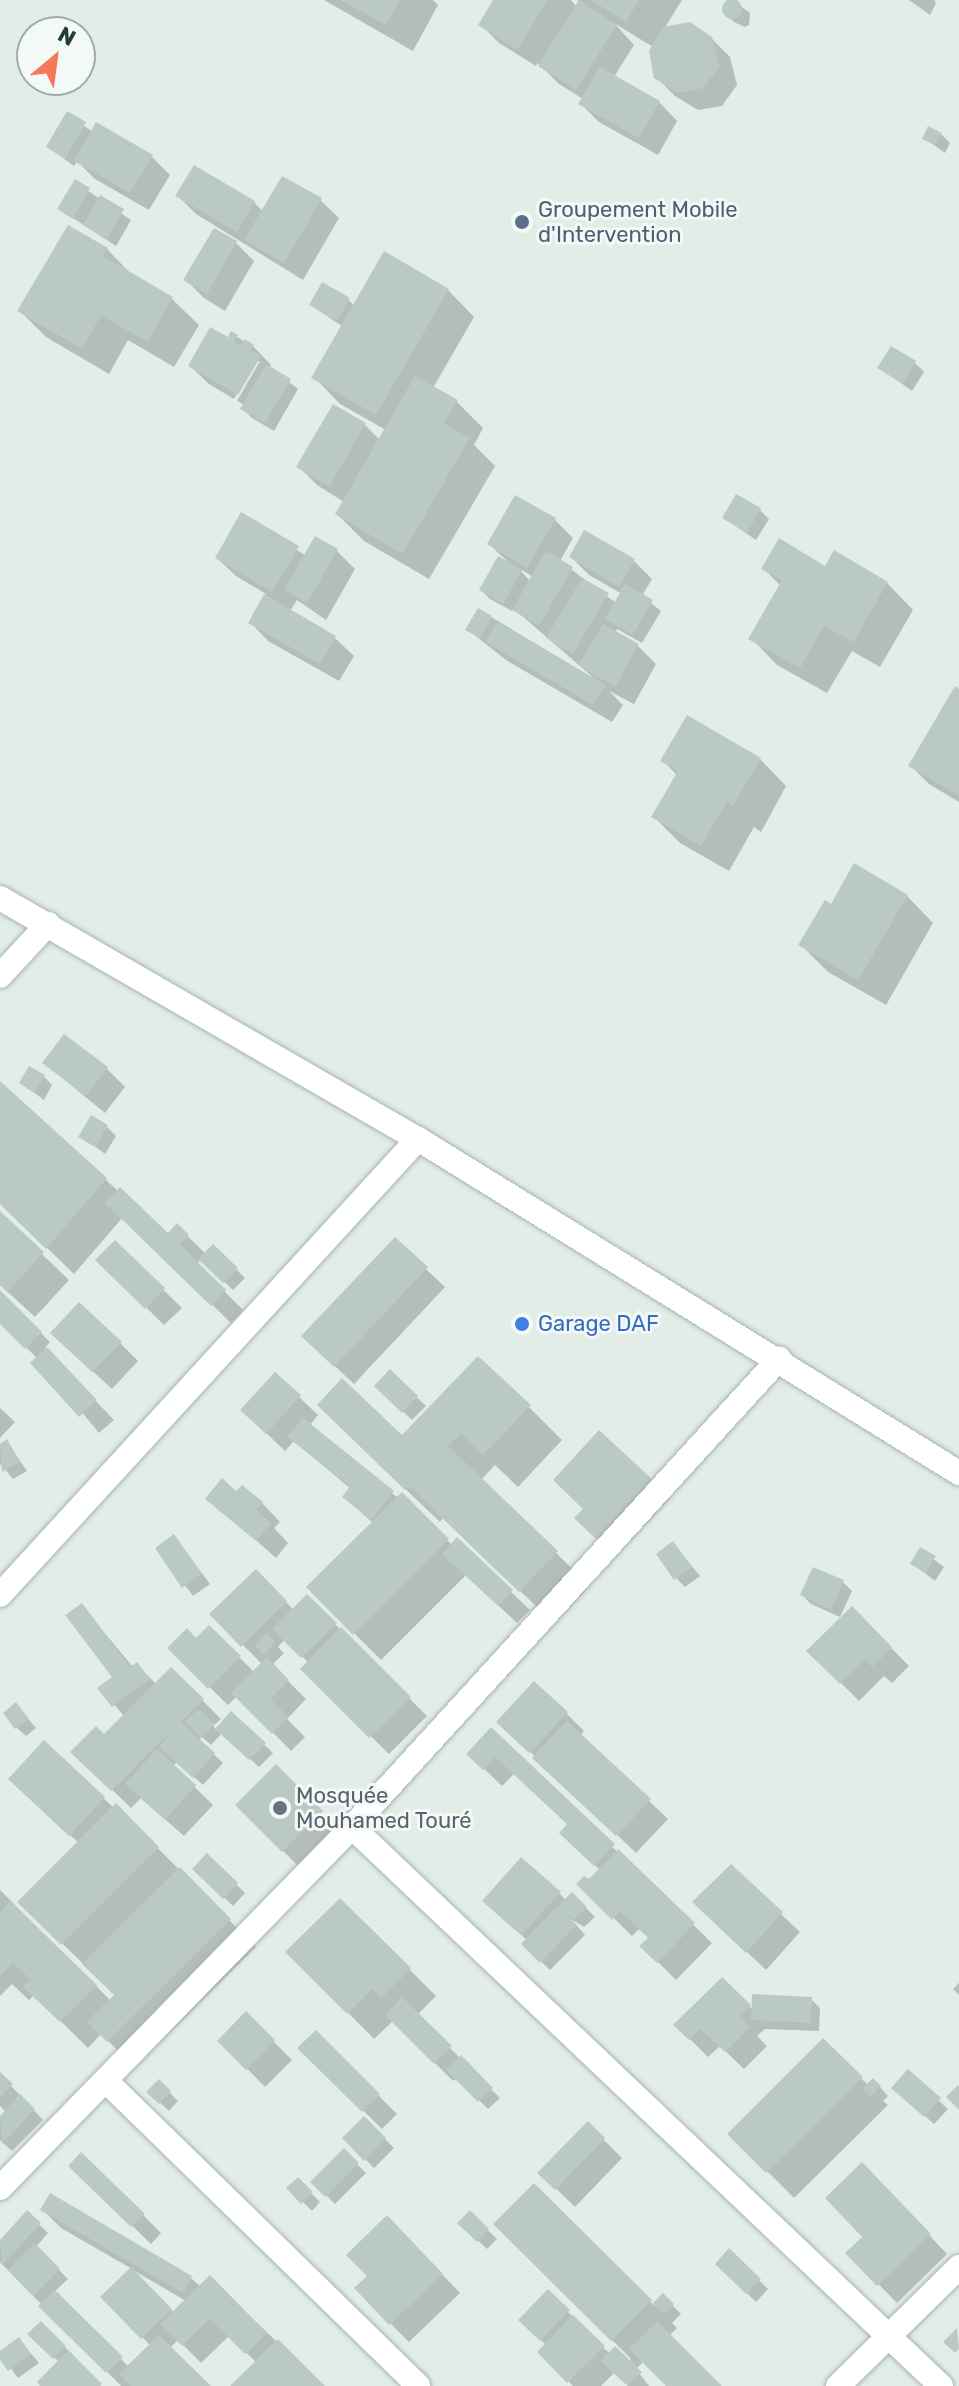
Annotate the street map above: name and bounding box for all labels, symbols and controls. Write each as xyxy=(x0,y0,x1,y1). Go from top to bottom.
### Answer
north arrow xyxy=(16,16,96,96)
text: N xyxy=(53,21,80,52)
place label: Groupement Mobile d'Intervention xyxy=(538,196,738,248)
marker: Groupement Mobile d'Intervention xyxy=(513,213,531,231)
place label: Garage DAF xyxy=(538,1311,659,1337)
marker: Garage DAF xyxy=(513,1315,531,1333)
place label: Mosquée Mouhamed Touré xyxy=(296,1782,472,1834)
marker: Mosquée Mouhamed Touré xyxy=(271,1799,289,1817)

